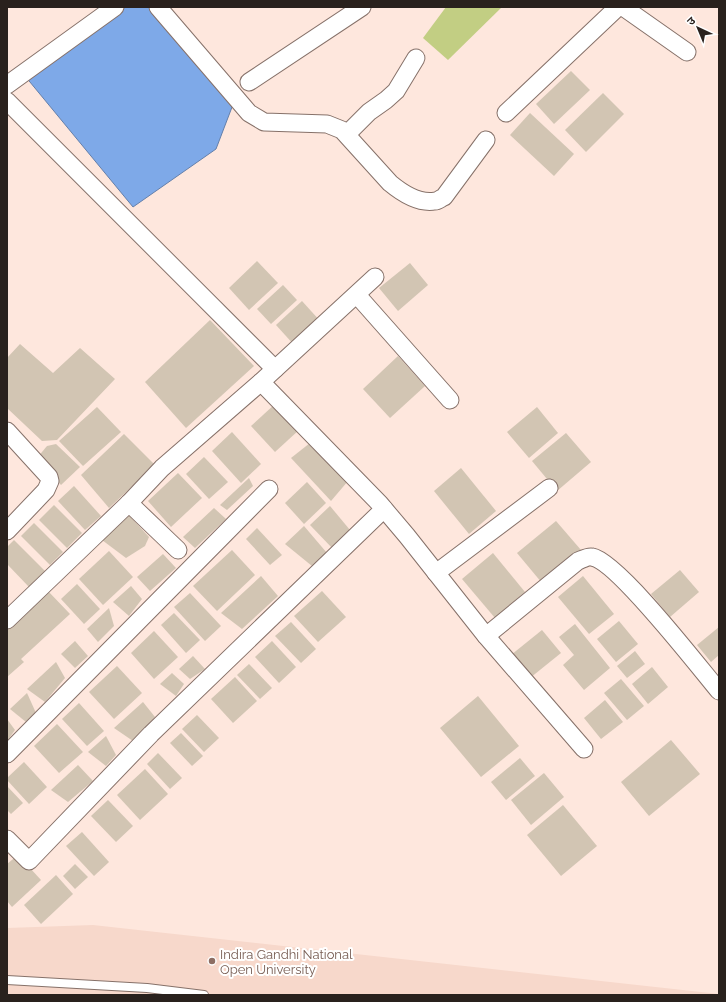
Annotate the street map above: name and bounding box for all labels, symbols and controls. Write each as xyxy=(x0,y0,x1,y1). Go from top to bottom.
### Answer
north arrow xyxy=(678,8,718,48)
text: उ xyxy=(685,14,699,28)
place label: Indira Gandhi National Open University xyxy=(220,947,353,977)
marker: Indira Gandhi National Open University xyxy=(207,956,217,966)

